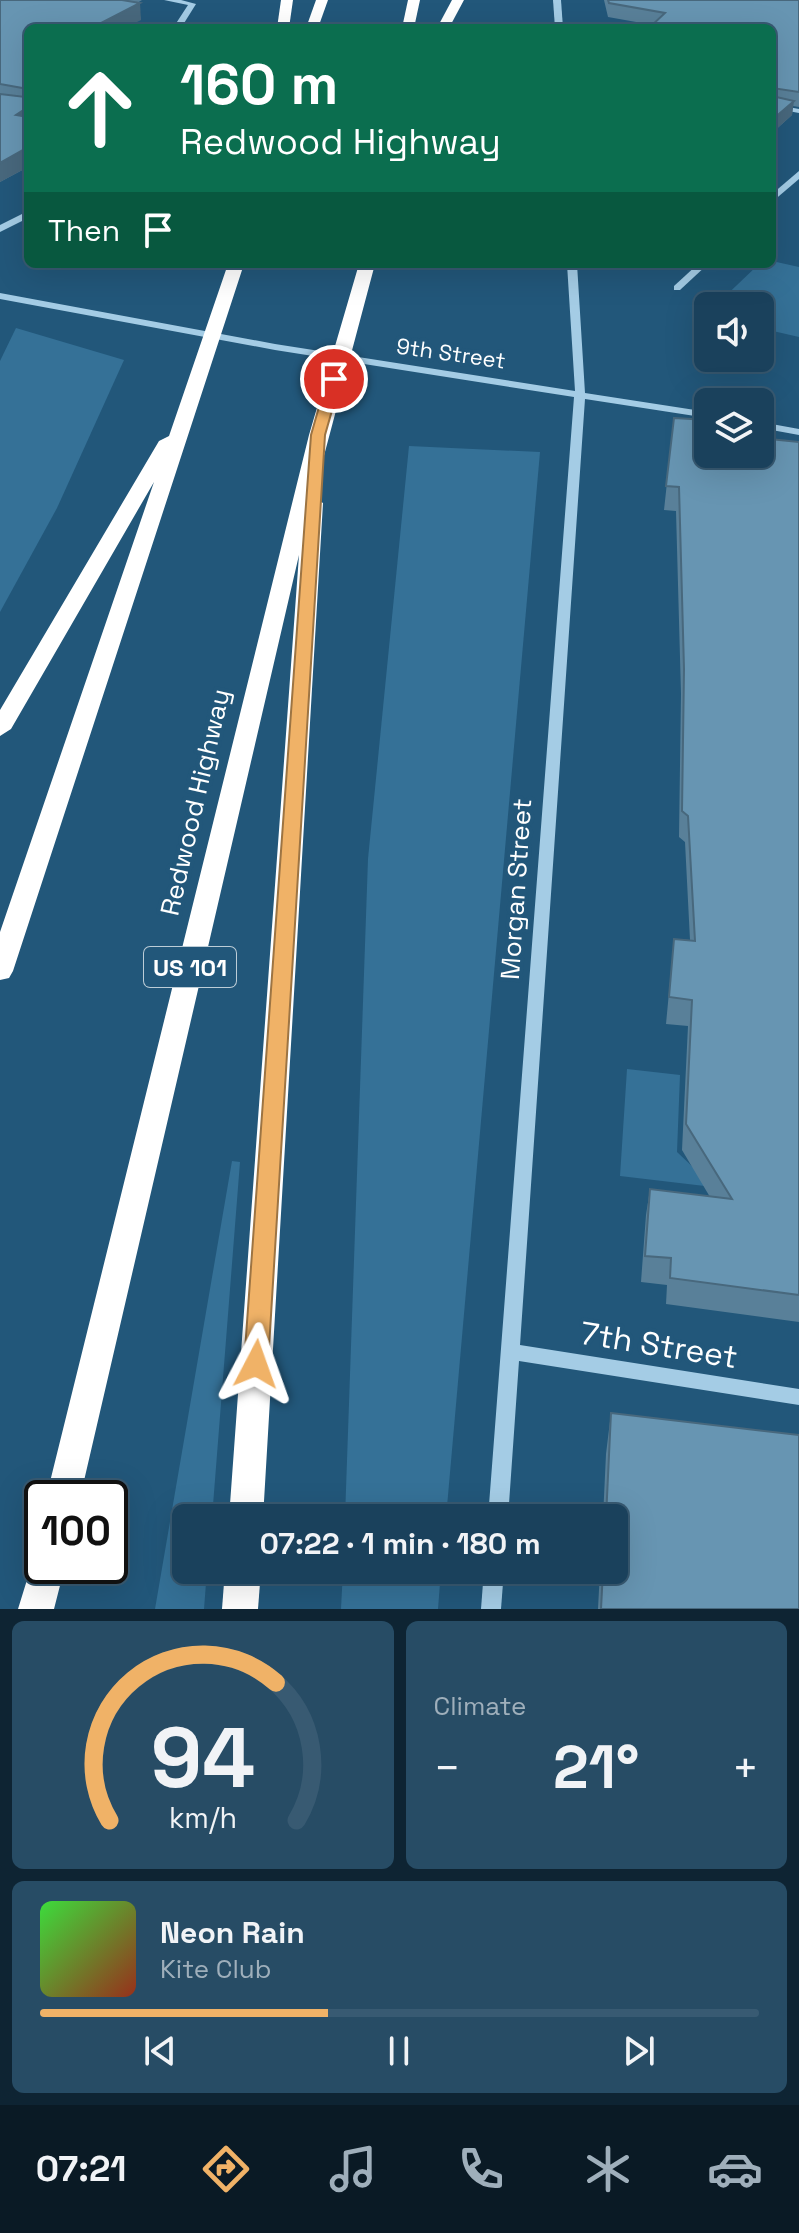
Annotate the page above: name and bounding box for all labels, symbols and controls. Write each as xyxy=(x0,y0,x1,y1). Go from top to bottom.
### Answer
text: 160 m xyxy=(180,49,338,120)
icon: ahead xyxy=(48,56,152,160)
text: Redwood Highway xyxy=(180,119,501,165)
icon: arrive xyxy=(136,208,180,252)
text: Then xyxy=(48,211,120,250)
map controls xyxy=(694,292,774,468)
button: sound xyxy=(694,292,774,372)
street label: 9th Street xyxy=(395,331,507,375)
pin xyxy=(300,345,368,413)
icon: arrive xyxy=(312,357,356,401)
button: layers xyxy=(694,388,774,468)
street label: Redwood Highway xyxy=(152,685,238,919)
street label: Morgan Street xyxy=(493,797,539,981)
road number: US 101 xyxy=(144,947,236,987)
street label: 7th Street xyxy=(578,1313,740,1377)
position arrow xyxy=(214,1322,298,1406)
speed limit sign: 100 xyxy=(24,1480,128,1584)
text: 07:22 · 1 min · 180 m xyxy=(259,1524,541,1563)
text: Climate xyxy=(434,1689,526,1723)
text: 94 xyxy=(151,1705,255,1811)
text: 21° xyxy=(553,1729,639,1806)
text: − xyxy=(434,1740,461,1796)
text: + xyxy=(732,1740,759,1796)
text: km/h xyxy=(169,1800,237,1836)
text: Neon Rain xyxy=(160,1913,305,1952)
text: Kite Club xyxy=(160,1952,272,1986)
icon: previous xyxy=(138,2029,182,2073)
icon: pause xyxy=(377,2029,421,2073)
icon: next xyxy=(617,2029,661,2073)
icon: directions xyxy=(198,2141,254,2197)
icon: music xyxy=(325,2141,381,2197)
icon: phone xyxy=(453,2141,509,2197)
icon: climate xyxy=(580,2141,636,2197)
icon: car xyxy=(707,2141,763,2197)
text: 07:21 xyxy=(36,2146,127,2192)

